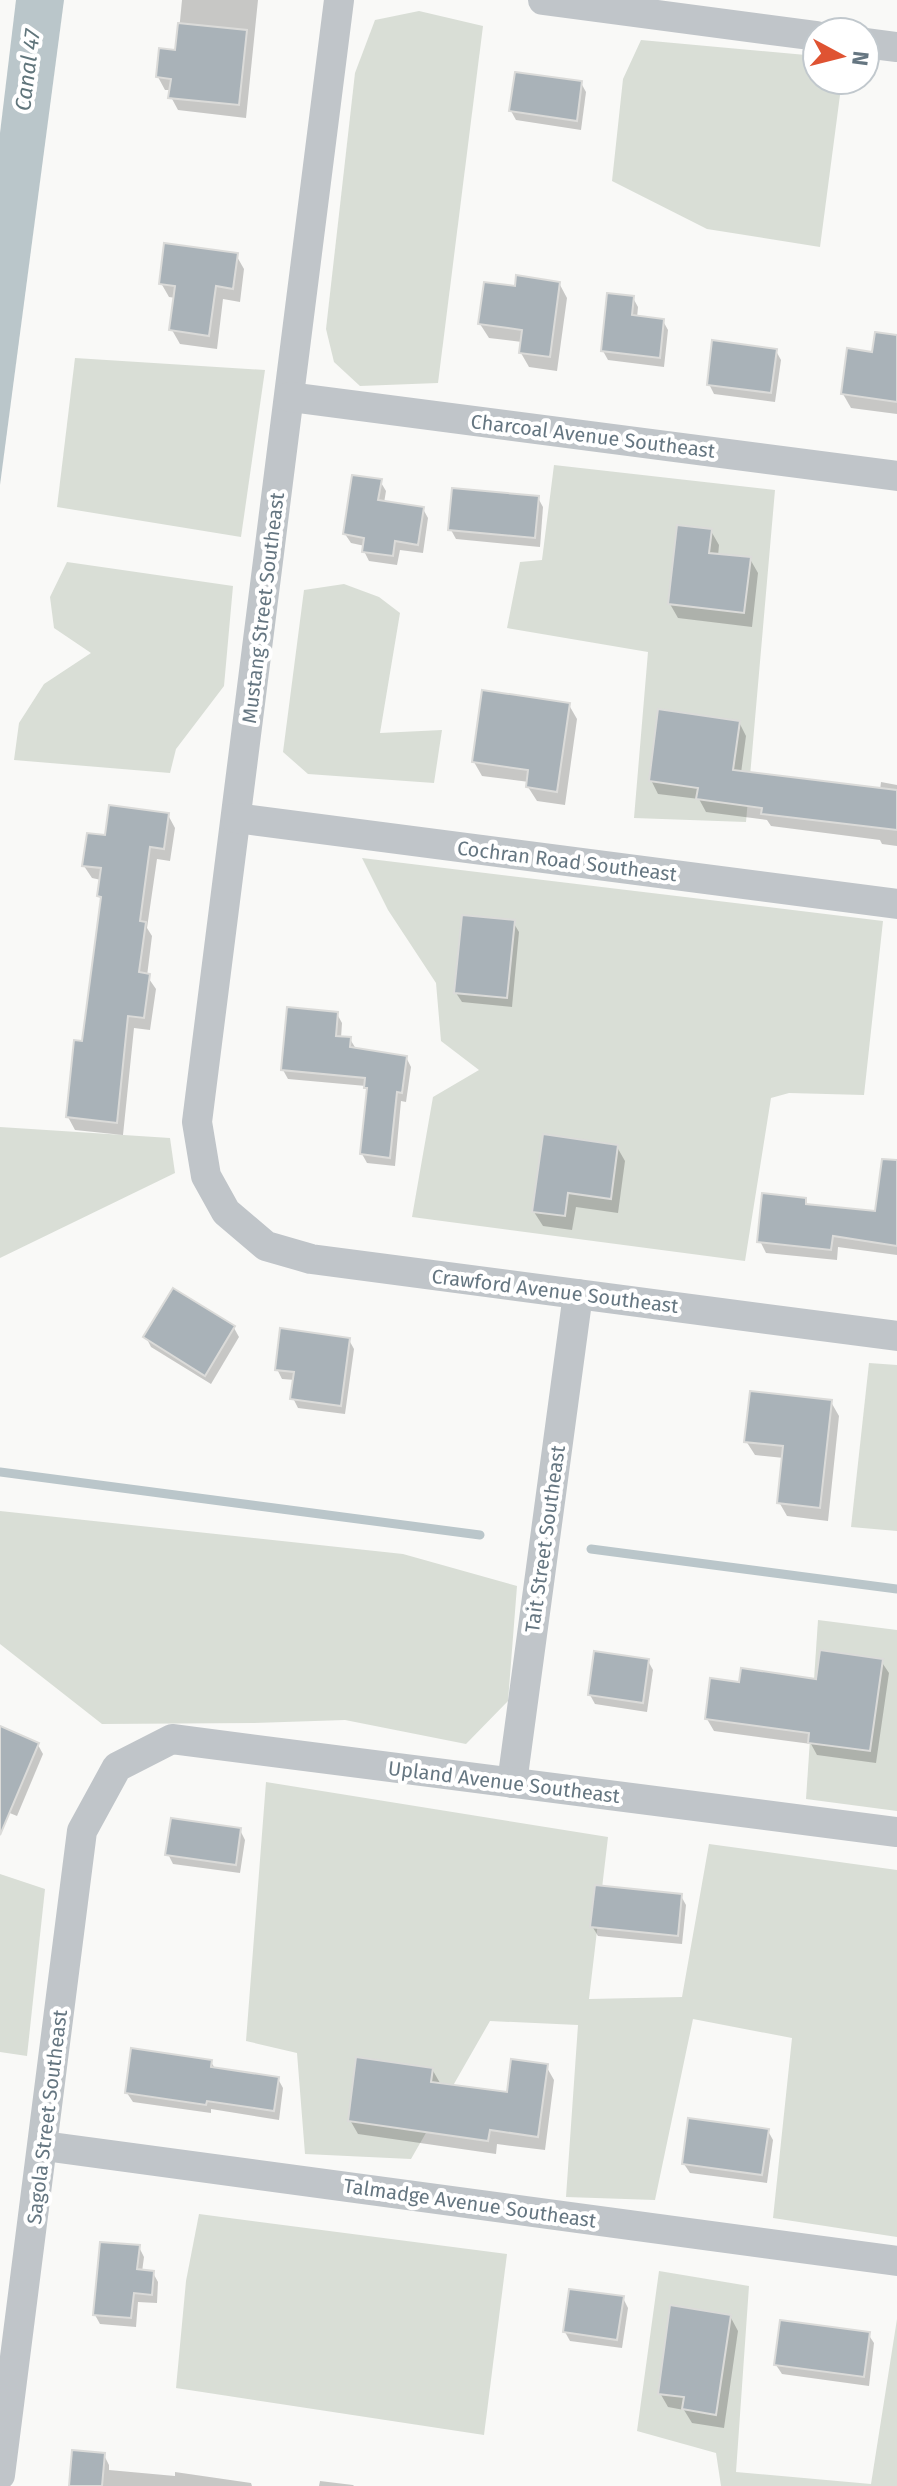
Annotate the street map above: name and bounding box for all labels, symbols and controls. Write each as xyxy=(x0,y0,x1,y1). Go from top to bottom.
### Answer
north arrow xyxy=(801,16,881,96)
water label: Canal 47 xyxy=(9,26,46,113)
text: N xyxy=(846,49,875,67)
street label: Charcoal Avenue Southeast xyxy=(469,409,717,463)
street label: Mustang Street Southeast xyxy=(237,490,289,725)
street label: Cochran Road Southeast xyxy=(456,836,679,886)
street label: Crawford Avenue Southeast xyxy=(430,1264,680,1318)
street label: Tait Street Southeast xyxy=(520,1443,570,1634)
street label: Upland Avenue Southeast xyxy=(387,1756,622,1808)
street label: Sagola Street Southeast xyxy=(22,2008,72,2226)
street label: Talmadge Avenue Southeast xyxy=(342,2173,599,2233)

